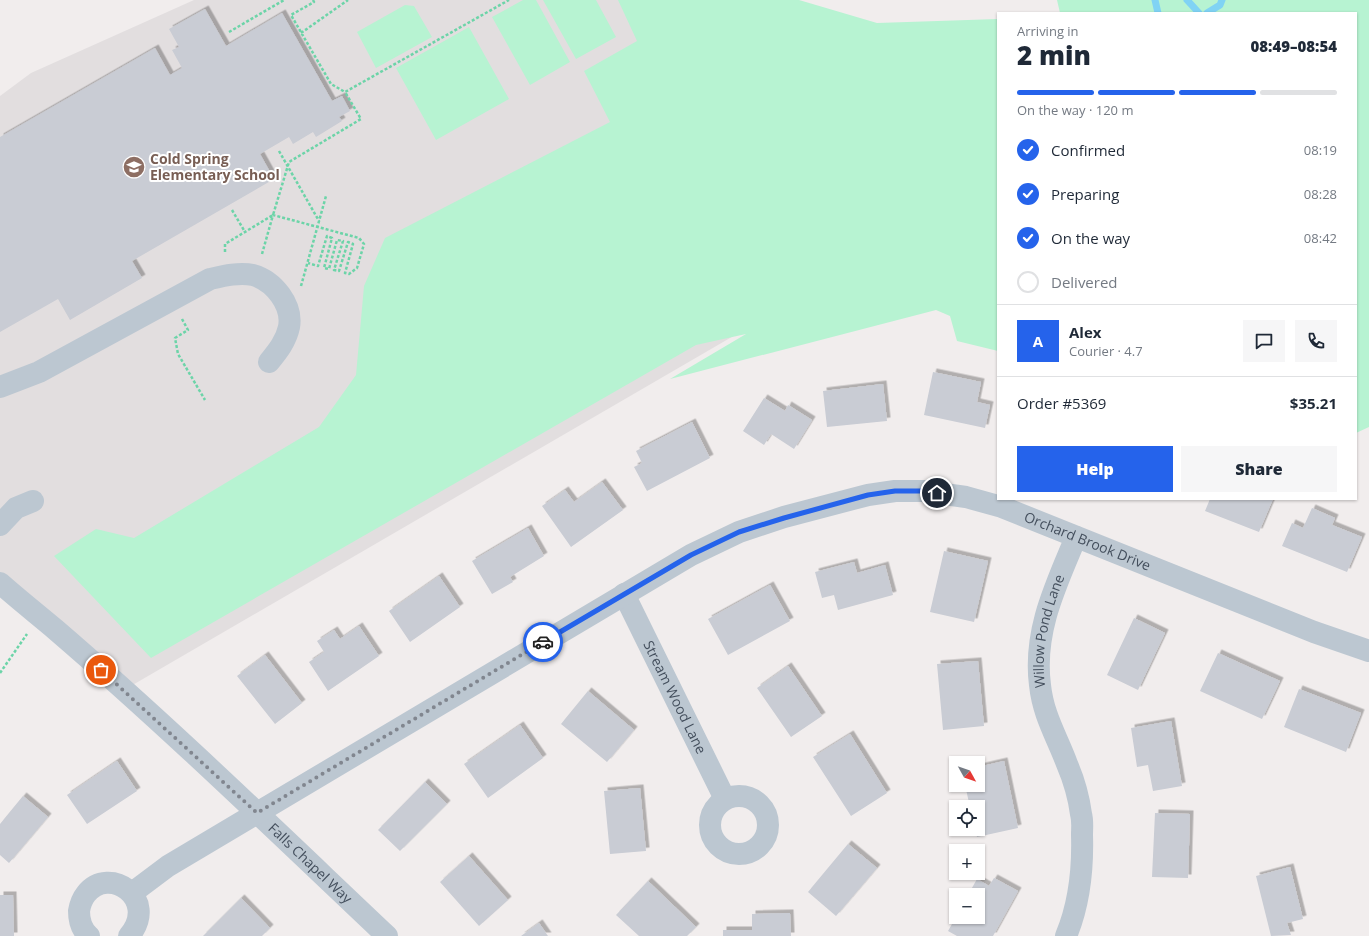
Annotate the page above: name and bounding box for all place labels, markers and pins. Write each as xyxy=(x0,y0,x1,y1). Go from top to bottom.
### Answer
place label: Cold Spring Elementary School xyxy=(150,149,280,184)
school or university icon: Cold Spring Elementary School xyxy=(121,154,147,180)
pin xyxy=(920,476,954,510)
pin xyxy=(84,653,118,687)

